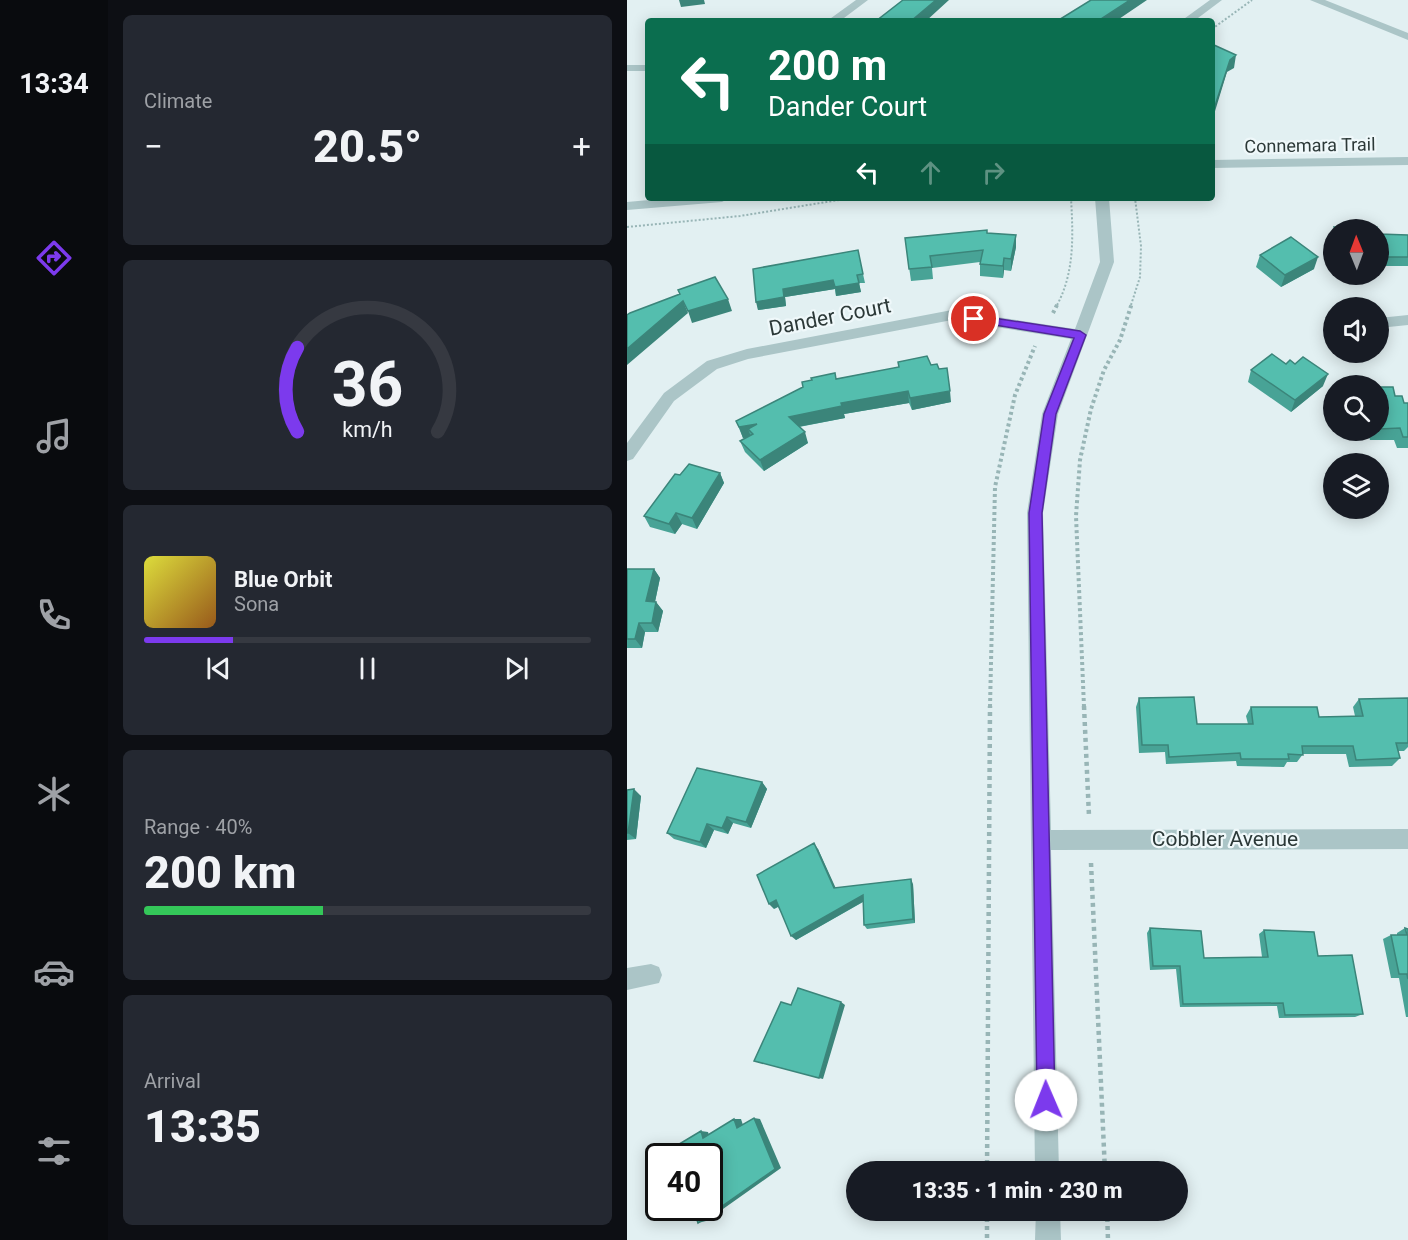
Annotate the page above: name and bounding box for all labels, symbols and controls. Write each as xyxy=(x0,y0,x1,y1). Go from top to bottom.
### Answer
text: 200 m xyxy=(768,41,887,90)
icon: left xyxy=(669,42,747,120)
text: 13:34 xyxy=(19,68,89,100)
text: Climate xyxy=(144,89,212,113)
text: Dander Court xyxy=(768,91,927,123)
text: 20.5° xyxy=(313,120,422,173)
text: − xyxy=(144,127,163,166)
text: + xyxy=(572,127,591,166)
street label: Connemara Trail xyxy=(1244,133,1376,157)
icon: left xyxy=(851,156,884,189)
icon: ahead xyxy=(914,156,947,189)
icon: right xyxy=(977,156,1010,189)
north arrow xyxy=(1323,219,1389,285)
map controls xyxy=(1323,219,1389,519)
icon: directions xyxy=(33,237,75,279)
street label: Dander Court xyxy=(767,293,893,341)
pin xyxy=(948,293,999,344)
button: sound xyxy=(1323,297,1389,363)
icon: arrive xyxy=(957,302,990,335)
text: 36 xyxy=(332,348,403,421)
button: search xyxy=(1323,375,1389,441)
icon: music xyxy=(33,415,75,457)
text: km/h xyxy=(342,417,393,442)
button: layers xyxy=(1323,453,1389,519)
text: Blue Orbit xyxy=(234,567,332,592)
text: Sona xyxy=(234,592,279,616)
icon: phone xyxy=(33,594,75,636)
icon: previous xyxy=(202,652,235,685)
icon: pause xyxy=(351,652,384,685)
icon: next xyxy=(500,652,533,685)
icon: climate xyxy=(33,773,75,815)
text: Range · 40% xyxy=(144,815,252,839)
street label: Cobbler Avenue xyxy=(1152,827,1298,851)
text: 200 km xyxy=(144,846,296,899)
icon: car xyxy=(33,951,75,993)
position arrow xyxy=(1014,1068,1078,1132)
text: Arrival xyxy=(144,1069,201,1093)
text: 13:35 xyxy=(144,1100,261,1153)
icon: filters xyxy=(33,1130,75,1172)
speed limit sign: 40 xyxy=(645,1143,723,1221)
text: 13:35 · 1 min · 230 m xyxy=(912,1178,1122,1203)

